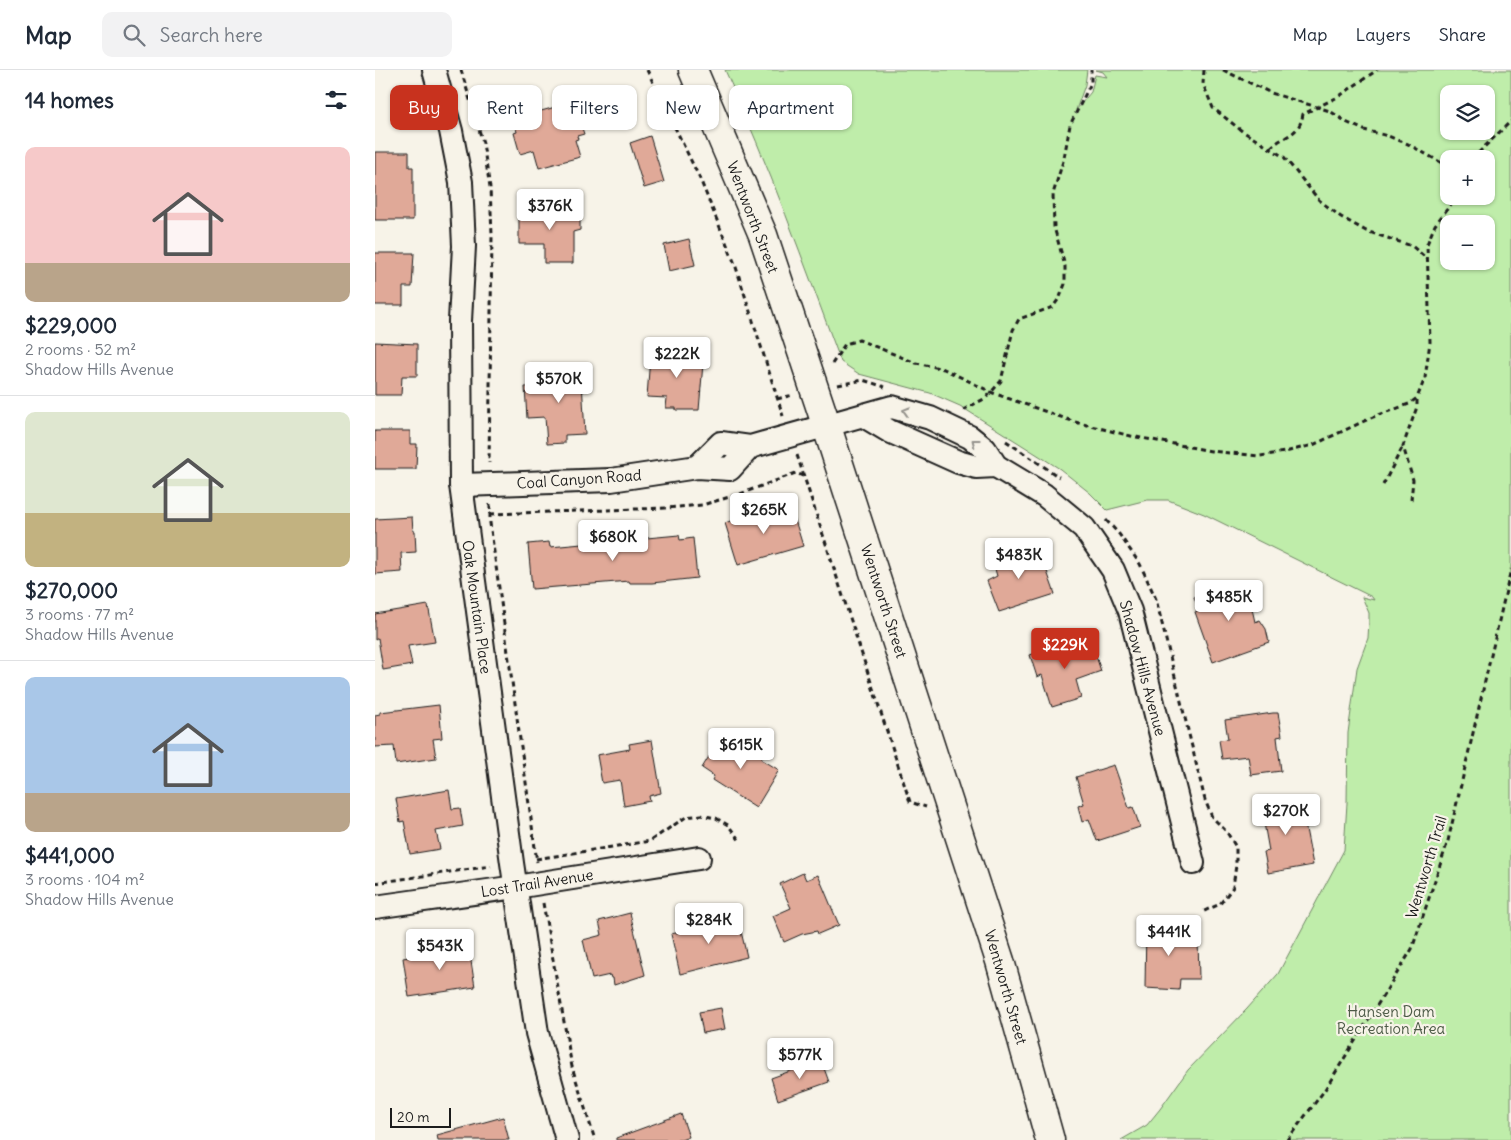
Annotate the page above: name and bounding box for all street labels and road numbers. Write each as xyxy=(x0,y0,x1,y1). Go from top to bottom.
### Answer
street label: Wentworth Street xyxy=(723,158,783,276)
street label: Coal Canyon Road xyxy=(516,465,642,493)
street label: Oak Mountain Place xyxy=(458,539,496,675)
street label: Wentworth Street xyxy=(857,542,911,660)
street label: Shadow Hills Avenue xyxy=(1116,598,1170,738)
street label: Wentworth Trail xyxy=(1401,813,1451,921)
street label: Lost Trail Avenue xyxy=(479,865,595,901)
street label: Wentworth Street xyxy=(981,927,1031,1047)

